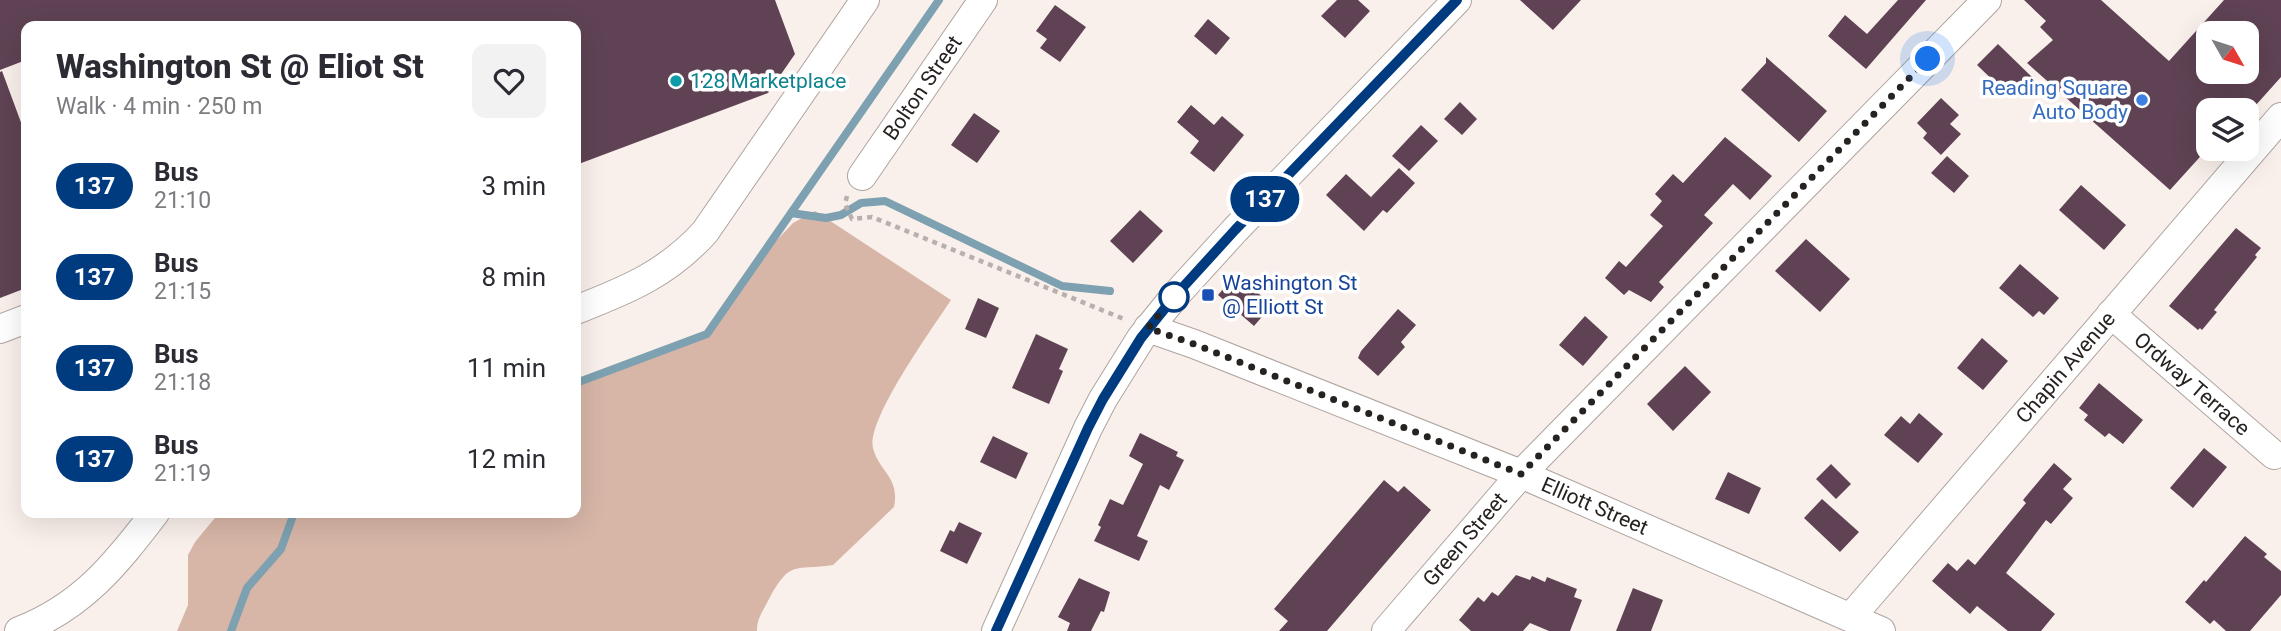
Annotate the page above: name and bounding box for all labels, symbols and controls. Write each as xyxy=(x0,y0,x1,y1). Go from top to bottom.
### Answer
north arrow xyxy=(2196,21,2259,84)
map controls xyxy=(2196,21,2259,161)
street label: Bolton Street xyxy=(878,31,967,145)
your location xyxy=(1910,41,1945,76)
button: heart xyxy=(472,44,546,118)
text: Washington St @ Eliot St xyxy=(56,47,424,86)
place label: 128 Marketplace xyxy=(690,69,846,93)
marker: 128 Marketplace xyxy=(668,73,684,89)
place label: Reading Square Auto Body xyxy=(1981,76,2128,124)
marker: Reading Square Auto Body xyxy=(2134,92,2150,108)
text: Walk · 4 min · 250 m xyxy=(56,93,262,120)
button: layers xyxy=(2196,98,2259,161)
text: Bus xyxy=(154,157,199,187)
text: 3 min xyxy=(481,171,546,201)
text: 137 xyxy=(74,172,115,200)
line badge: 137 xyxy=(1225,176,1305,222)
text: 137 xyxy=(1244,185,1286,213)
text: 21:10 xyxy=(154,187,211,214)
text: Bus xyxy=(154,248,199,278)
text: 8 min xyxy=(481,262,546,292)
text: 137 xyxy=(74,263,115,291)
place label: Washington St @ Elliott St xyxy=(1222,271,1358,319)
text: 21:15 xyxy=(154,278,211,305)
unlabelled marker xyxy=(1159,282,1189,312)
marker: Washington St @ Elliott St xyxy=(1200,287,1216,303)
street label: Chapin Avenue xyxy=(2011,307,2120,428)
street label: Ordway Terrace xyxy=(2129,327,2255,441)
text: Bus xyxy=(154,339,199,369)
text: 11 min xyxy=(467,353,546,383)
text: 137 xyxy=(74,354,115,382)
text: 21:18 xyxy=(154,369,211,396)
text: Bus xyxy=(154,430,199,460)
text: 12 min xyxy=(467,444,546,474)
text: 137 xyxy=(74,445,115,473)
text: 21:19 xyxy=(154,460,211,487)
street label: Elliott Street xyxy=(1538,472,1652,540)
street label: Green Street xyxy=(1418,487,1512,591)

